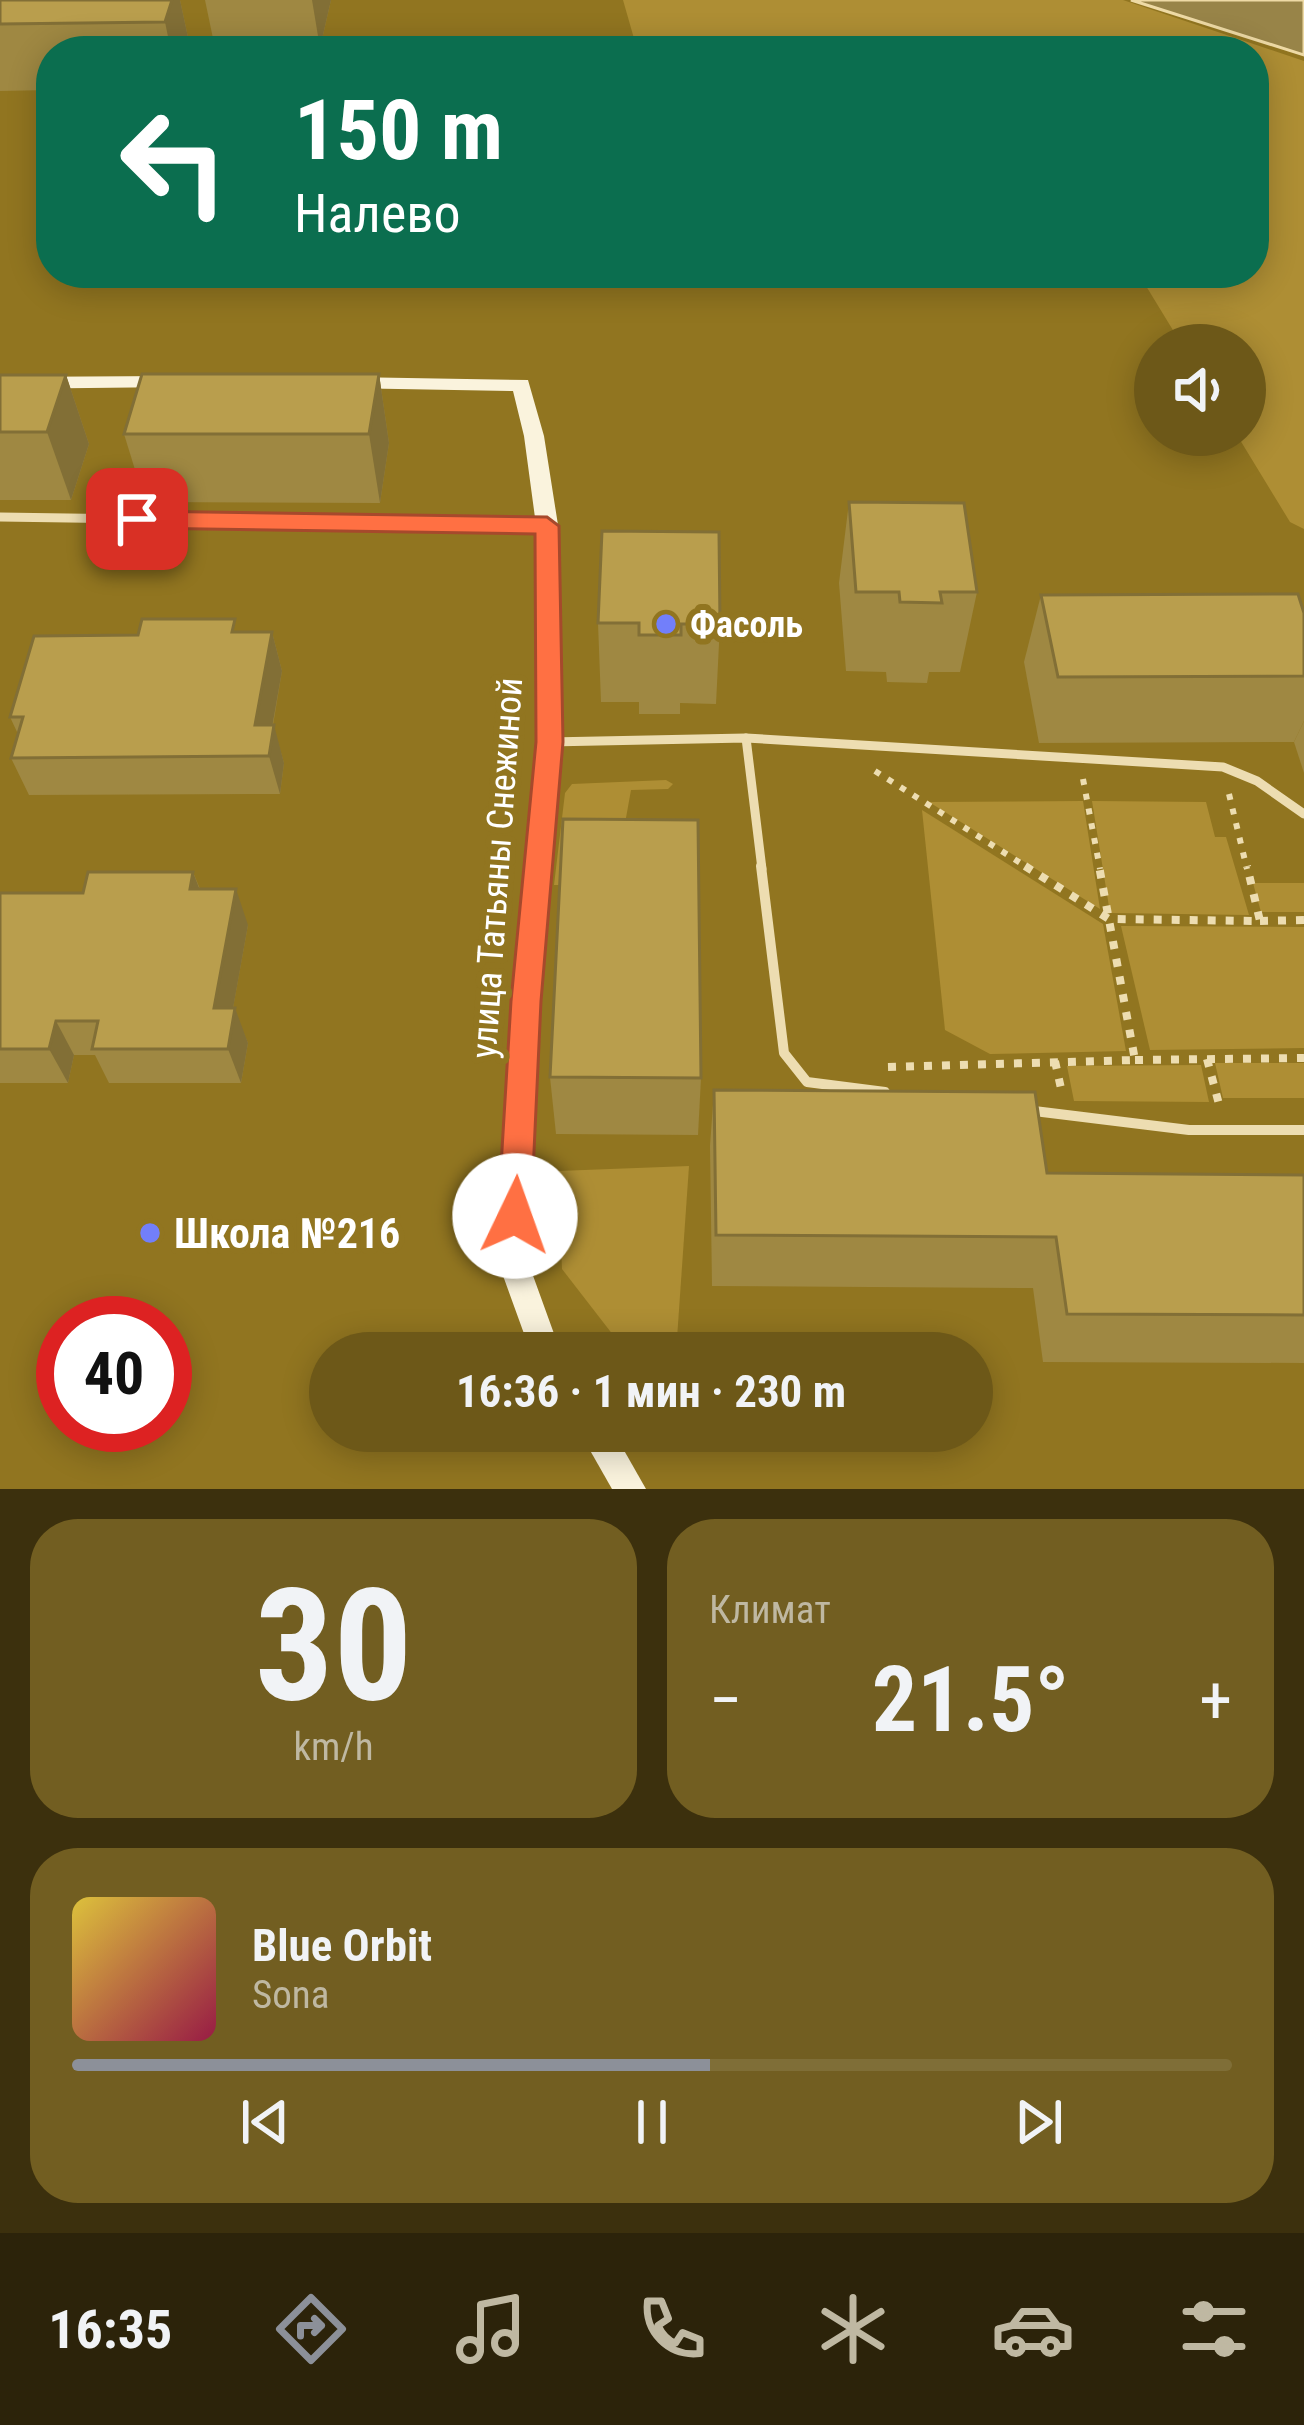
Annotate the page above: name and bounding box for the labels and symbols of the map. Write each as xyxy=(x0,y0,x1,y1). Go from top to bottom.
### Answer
pin xyxy=(86,468,188,570)
place label: Фасоль xyxy=(690,604,803,646)
marker: Фасоль xyxy=(653,611,679,637)
street label: улица Татьяны Снежиной xyxy=(463,676,531,1060)
position arrow xyxy=(452,1153,578,1279)
place label: Школа №216 xyxy=(174,1209,400,1258)
marker: Школа №216 xyxy=(137,1220,163,1246)
speed limit sign: 40 xyxy=(36,1296,192,1452)

